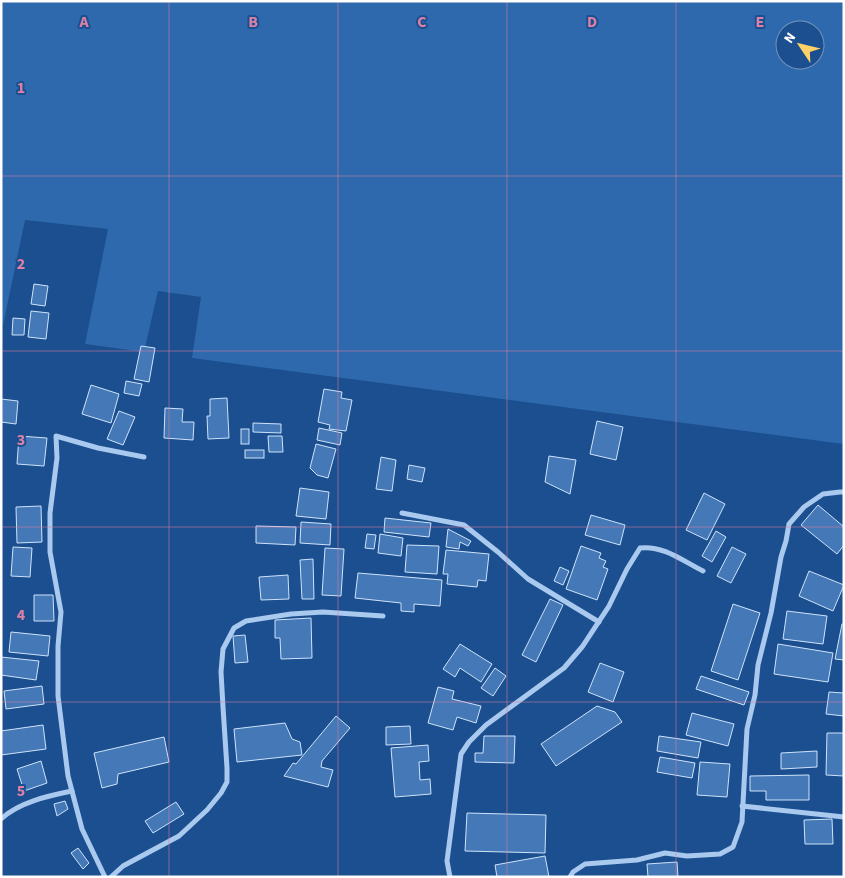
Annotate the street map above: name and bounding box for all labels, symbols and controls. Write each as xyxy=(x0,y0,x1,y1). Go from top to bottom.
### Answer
text: A xyxy=(78,11,89,33)
text: B xyxy=(248,11,258,33)
text: C xyxy=(417,11,427,33)
text: D xyxy=(587,11,597,33)
text: E xyxy=(756,11,764,33)
north arrow xyxy=(775,20,825,70)
text: N xyxy=(779,29,801,48)
text: 1 xyxy=(17,77,25,99)
text: 2 xyxy=(17,253,25,275)
text: 3 xyxy=(17,429,25,451)
text: 4 xyxy=(17,604,26,626)
text: 5 xyxy=(17,780,25,802)

